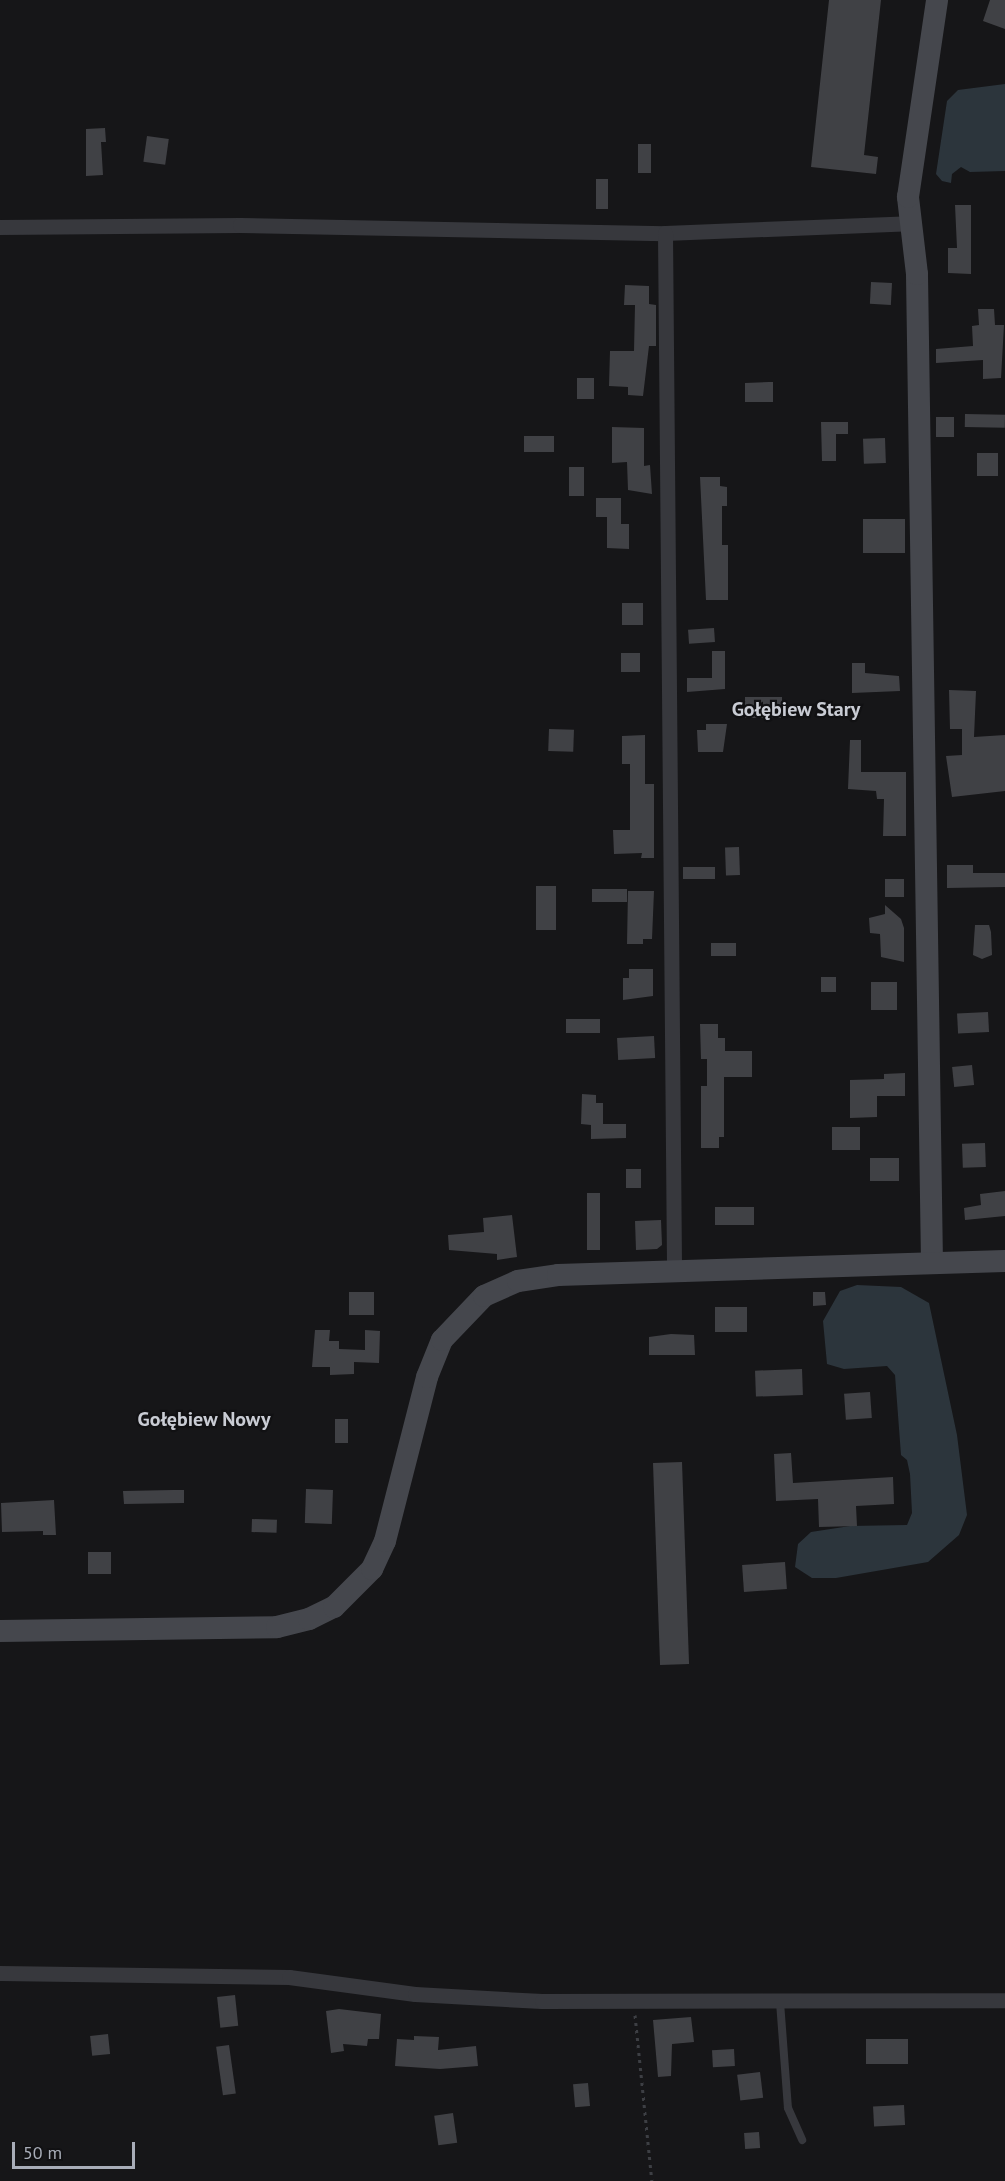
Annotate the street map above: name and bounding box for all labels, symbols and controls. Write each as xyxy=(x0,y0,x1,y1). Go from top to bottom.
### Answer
district label: Gołębiew Stary xyxy=(731,697,861,721)
district label: Gołębiew Nowy xyxy=(137,1407,271,1431)
scale bar xyxy=(15,2130,138,2168)
text: 50 m xyxy=(23,2141,62,2164)

